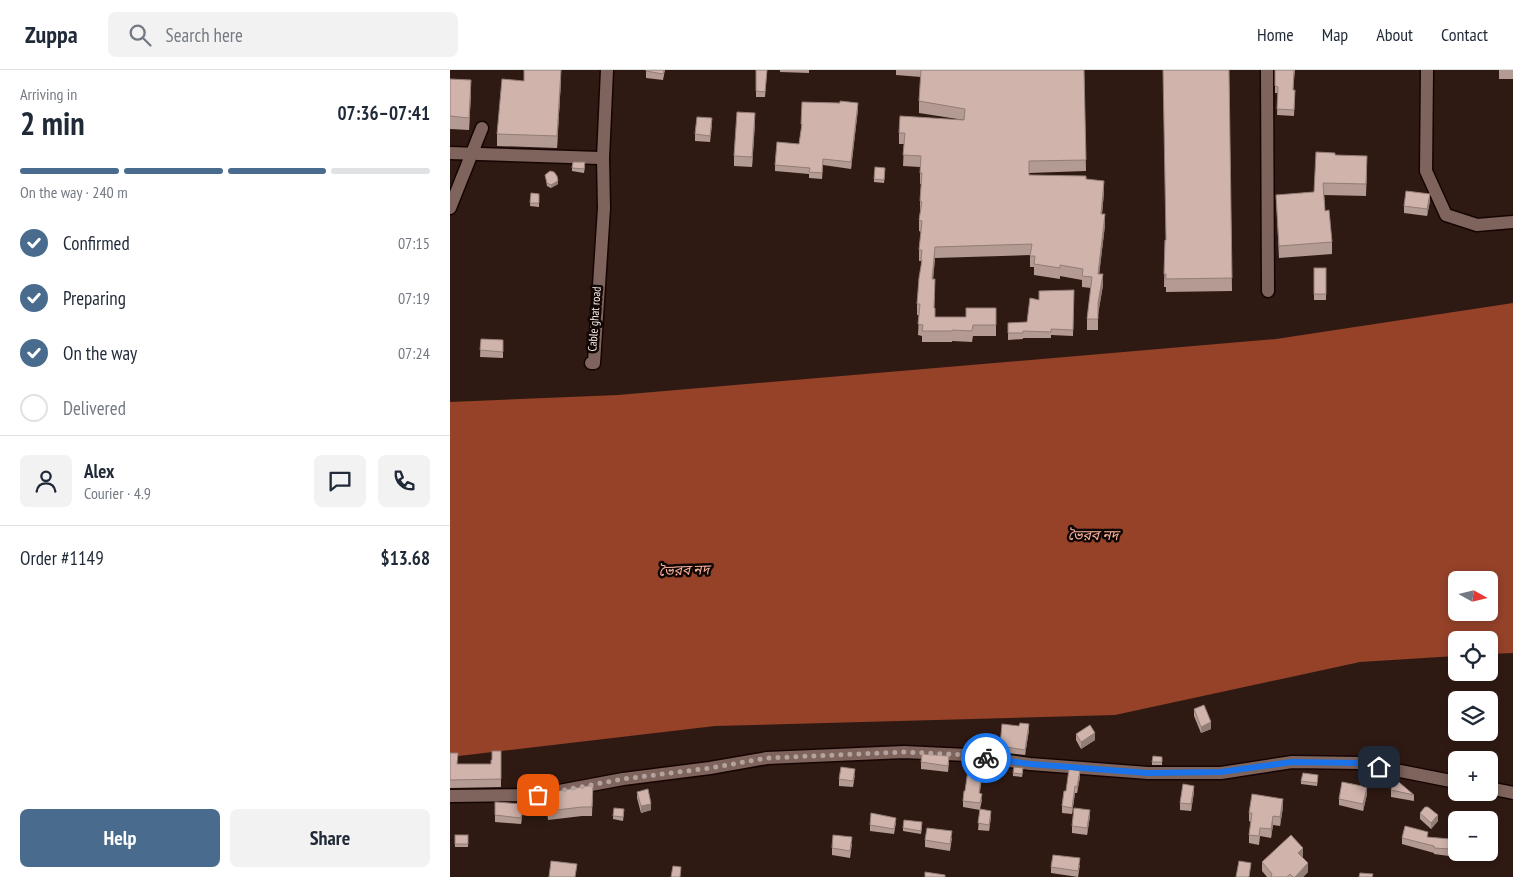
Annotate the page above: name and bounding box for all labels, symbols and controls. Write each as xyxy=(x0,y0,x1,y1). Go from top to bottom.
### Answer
search box xyxy=(108,12,458,57)
text: Zuppa xyxy=(25,19,78,50)
icon: search xyxy=(126,21,154,49)
text: Search here xyxy=(166,23,243,47)
text: Home xyxy=(1257,23,1294,46)
text: Map xyxy=(1322,23,1348,46)
text: About xyxy=(1376,23,1413,46)
text: Contact xyxy=(1441,23,1488,46)
text: Arriving in xyxy=(20,84,77,104)
text: 07:36–07:41 xyxy=(337,101,430,125)
text: 2 min xyxy=(20,102,85,144)
text: On the way · 240 m xyxy=(20,182,128,202)
icon: check xyxy=(20,229,48,257)
text: Confirmed xyxy=(63,231,130,255)
text: 07:15 xyxy=(398,233,430,253)
icon: check xyxy=(20,284,48,312)
text: Preparing xyxy=(63,286,126,310)
street label: Cable ghat road xyxy=(584,286,604,352)
text: 07:19 xyxy=(398,288,430,308)
icon: check xyxy=(20,339,48,367)
text: On the way xyxy=(63,341,137,365)
text: 07:24 xyxy=(398,343,430,363)
text: Delivered xyxy=(63,396,126,420)
button: person xyxy=(20,455,72,507)
button: chat xyxy=(314,455,366,507)
button: phone xyxy=(378,455,430,507)
text: Alex xyxy=(84,459,114,483)
text: Courier · 4.9 xyxy=(84,483,151,503)
water label: ভৈরব নদ xyxy=(1068,526,1122,544)
text: Order #1149 xyxy=(20,546,104,570)
text: $13.68 xyxy=(381,546,430,570)
water label: ভৈরব নদ xyxy=(658,560,713,580)
north arrow xyxy=(1448,571,1498,621)
map controls xyxy=(1448,571,1498,861)
button: locate xyxy=(1448,631,1498,681)
button: layers xyxy=(1448,691,1498,741)
courier xyxy=(961,733,1011,783)
icon: bike xyxy=(972,744,1000,772)
pin xyxy=(1358,746,1400,788)
button: + xyxy=(1448,751,1498,801)
icon: home xyxy=(1365,753,1393,781)
pin xyxy=(517,774,559,816)
icon: bag xyxy=(524,781,552,809)
button: Help xyxy=(20,809,220,867)
button: Share xyxy=(230,809,430,867)
button: − xyxy=(1448,811,1498,861)

